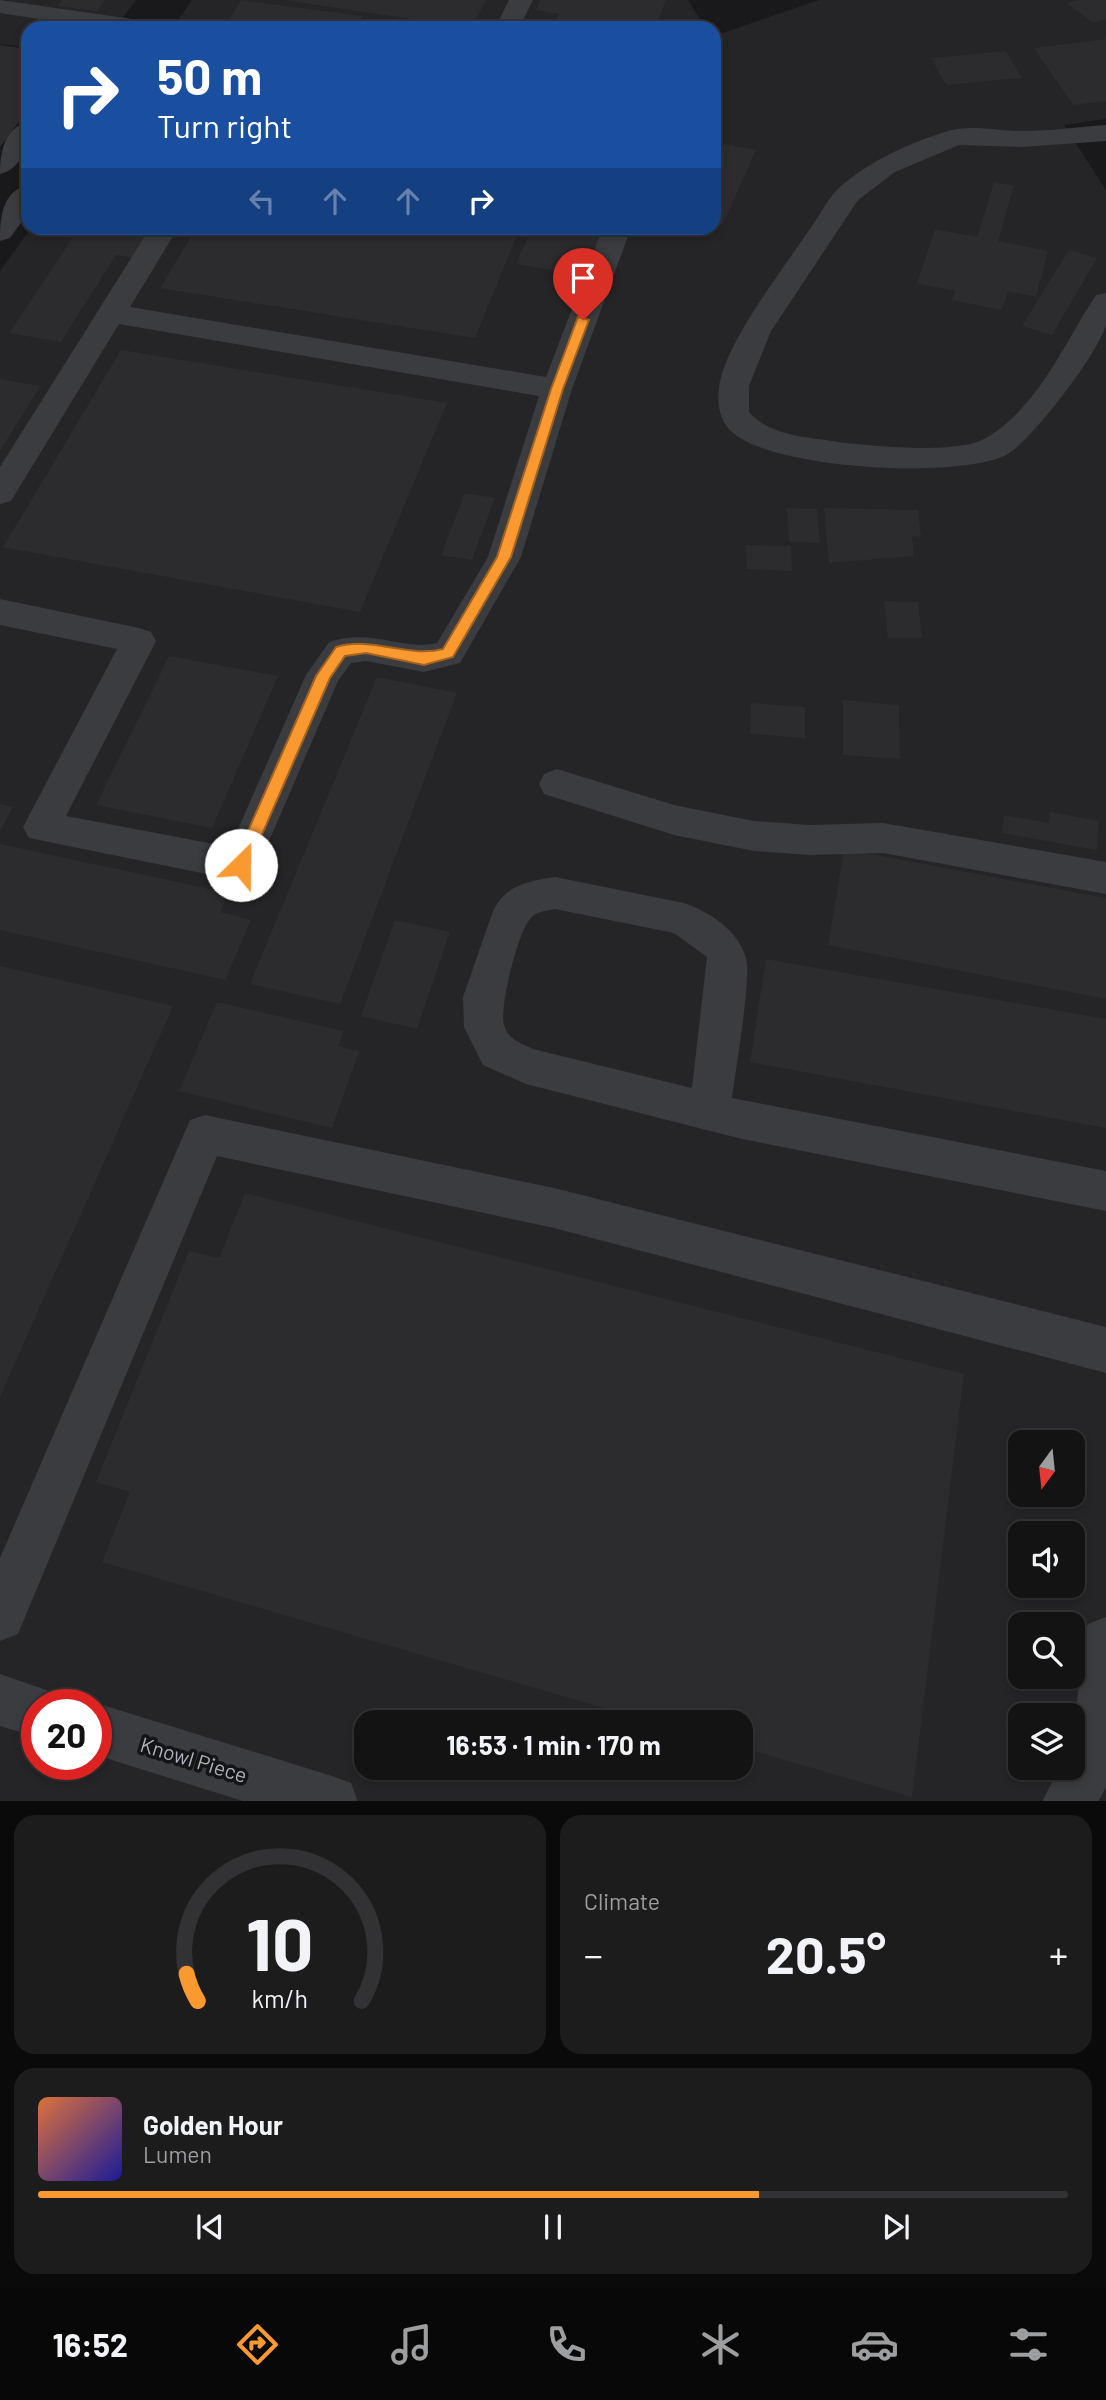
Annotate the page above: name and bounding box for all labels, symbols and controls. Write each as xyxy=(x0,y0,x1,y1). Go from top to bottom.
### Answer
text: 50 m xyxy=(157,46,262,105)
icon: right xyxy=(42,49,133,140)
text: Turn right xyxy=(157,106,292,144)
icon: left xyxy=(243,182,281,220)
icon: ahead xyxy=(316,182,354,220)
icon: ahead xyxy=(389,182,427,220)
icon: right xyxy=(462,182,500,220)
pin xyxy=(553,248,613,320)
icon: arrive xyxy=(564,259,602,297)
position arrow xyxy=(204,828,278,902)
north arrow xyxy=(1008,1430,1085,1507)
map controls xyxy=(1008,1430,1085,1780)
button: sound xyxy=(1008,1521,1085,1598)
button: search xyxy=(1008,1612,1085,1689)
speed limit sign: 20 xyxy=(21,1689,112,1780)
button: layers xyxy=(1008,1703,1085,1780)
text: 16:53 · 1 min · 170 m xyxy=(446,1729,661,1760)
street label: Knowl Piece xyxy=(138,1731,250,1787)
text: Climate xyxy=(584,1887,660,1915)
text: 10 xyxy=(246,1898,314,1986)
text: 20.5° xyxy=(766,1922,886,1984)
text: − xyxy=(584,1931,603,1977)
text: + xyxy=(1049,1931,1068,1977)
text: km/h xyxy=(252,1982,308,2012)
text: Golden Hour xyxy=(143,2109,283,2140)
text: Lumen xyxy=(143,2140,212,2168)
icon: previous xyxy=(191,2208,229,2246)
icon: pause xyxy=(534,2208,572,2246)
icon: next xyxy=(877,2208,915,2246)
icon: directions xyxy=(233,2320,282,2369)
icon: music xyxy=(387,2320,436,2369)
icon: phone xyxy=(542,2320,591,2369)
icon: climate xyxy=(696,2320,745,2369)
icon: car xyxy=(850,2320,899,2369)
icon: filters xyxy=(1004,2320,1053,2369)
text: 16:52 xyxy=(53,2325,128,2363)

